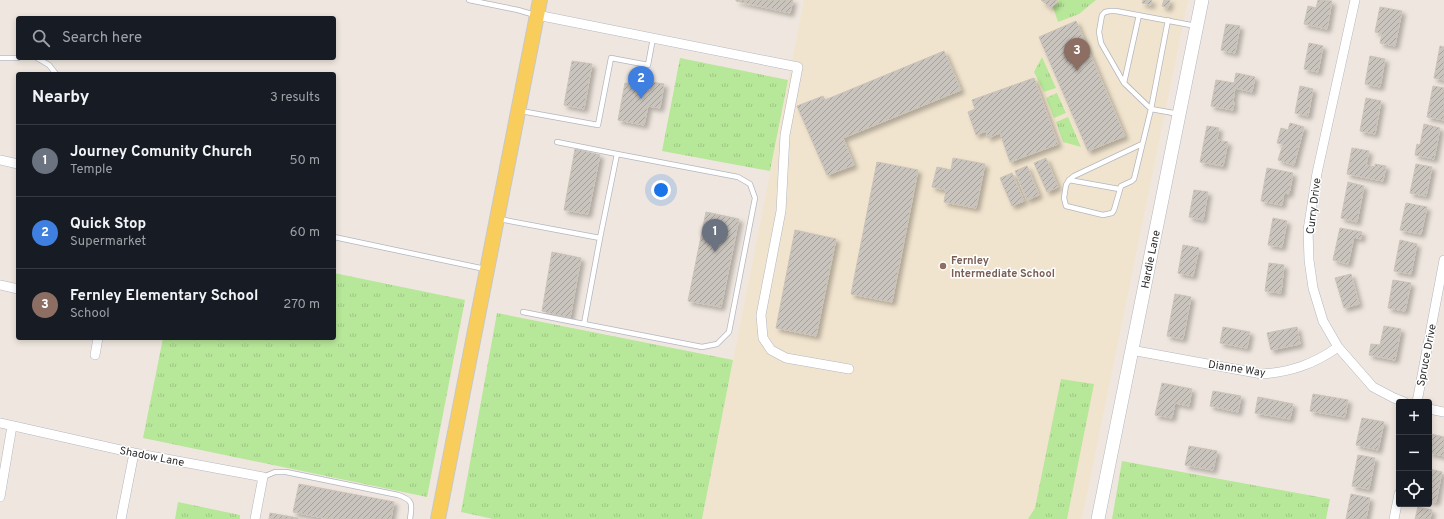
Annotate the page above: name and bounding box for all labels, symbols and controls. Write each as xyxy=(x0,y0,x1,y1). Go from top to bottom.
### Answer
search box xyxy=(16,16,336,60)
icon: search xyxy=(30,27,52,49)
text: Search here xyxy=(62,29,142,48)
pin: 3 xyxy=(1064,38,1090,71)
pin: 2 xyxy=(628,66,654,99)
text: Nearby xyxy=(32,87,89,109)
text: 3 results xyxy=(270,90,320,106)
text: Journey Comunity Church xyxy=(70,143,252,162)
text: 1 xyxy=(42,153,48,169)
text: 50 m xyxy=(290,153,320,169)
text: Temple xyxy=(70,162,112,178)
street label: Curry Drive xyxy=(1304,177,1324,235)
your location xyxy=(651,180,671,200)
text: Quick Stop xyxy=(70,215,146,234)
pin: 1 xyxy=(702,219,728,252)
text: 2 xyxy=(41,225,49,241)
text: 60 m xyxy=(290,225,320,241)
street label: Hardie Lane xyxy=(1138,229,1164,290)
text: Supermarket xyxy=(70,234,146,250)
place label: Fernley Intermediate School xyxy=(951,254,1055,281)
marker: Fernley Intermediate School xyxy=(938,261,948,271)
text: Fernley Elementary School xyxy=(70,287,258,306)
text: 3 xyxy=(41,297,49,313)
text: 270 m xyxy=(283,297,320,313)
text: School xyxy=(70,306,110,322)
street label: Spruce Drive xyxy=(1414,323,1440,388)
street label: Dianne Way xyxy=(1207,358,1267,380)
map controls xyxy=(1396,399,1432,507)
button: + xyxy=(1396,399,1432,435)
button: − xyxy=(1396,435,1432,471)
street label: Shadow Lane xyxy=(118,444,186,470)
button: locate xyxy=(1396,471,1432,507)

